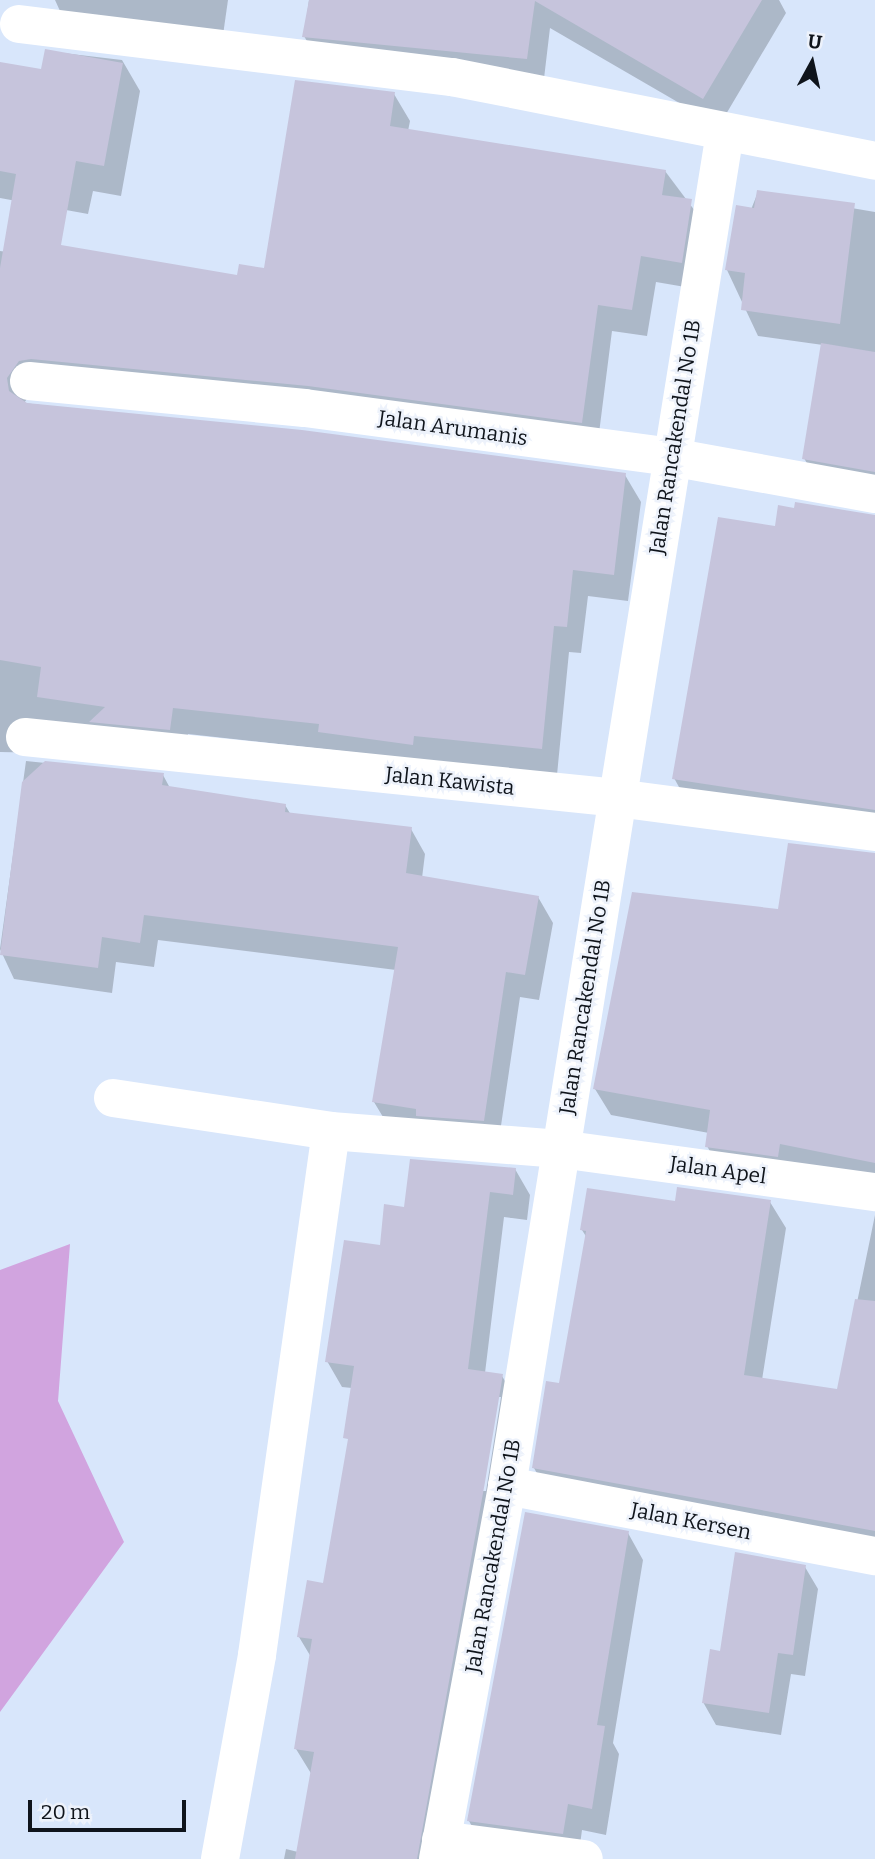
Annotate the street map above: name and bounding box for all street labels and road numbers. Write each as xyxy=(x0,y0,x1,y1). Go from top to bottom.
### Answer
street label: Jalan Rancakendal No 1B xyxy=(644,318,706,556)
street label: Jalan Arumanis xyxy=(377,405,529,451)
street label: Jalan Kawista xyxy=(384,762,516,800)
street label: Jalan Rancakendal No 1B xyxy=(554,878,616,1116)
street label: Jalan Apel xyxy=(668,1151,768,1189)
street label: Jalan Rancakendal No 1B xyxy=(460,1437,526,1675)
street label: Jalan Kersen xyxy=(629,1497,753,1545)

